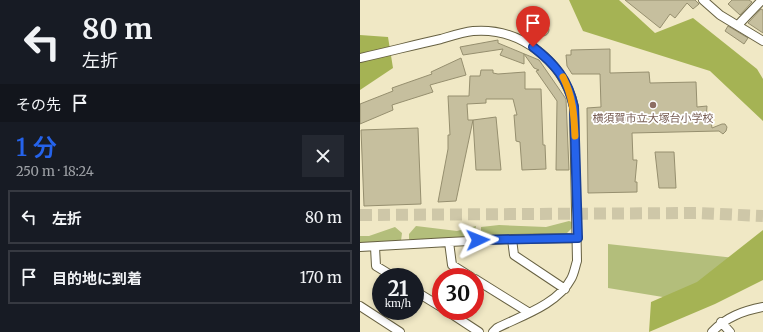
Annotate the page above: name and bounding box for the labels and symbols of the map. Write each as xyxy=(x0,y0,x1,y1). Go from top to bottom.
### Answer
pin xyxy=(516,6,550,47)
marker: 横須賀市立大塚台小学校 xyxy=(648,100,658,110)
place label: 横須賀市立大塚台小学校 xyxy=(593,111,714,125)
position arrow xyxy=(457,219,499,261)
speed limit sign: 30 xyxy=(432,268,484,320)

